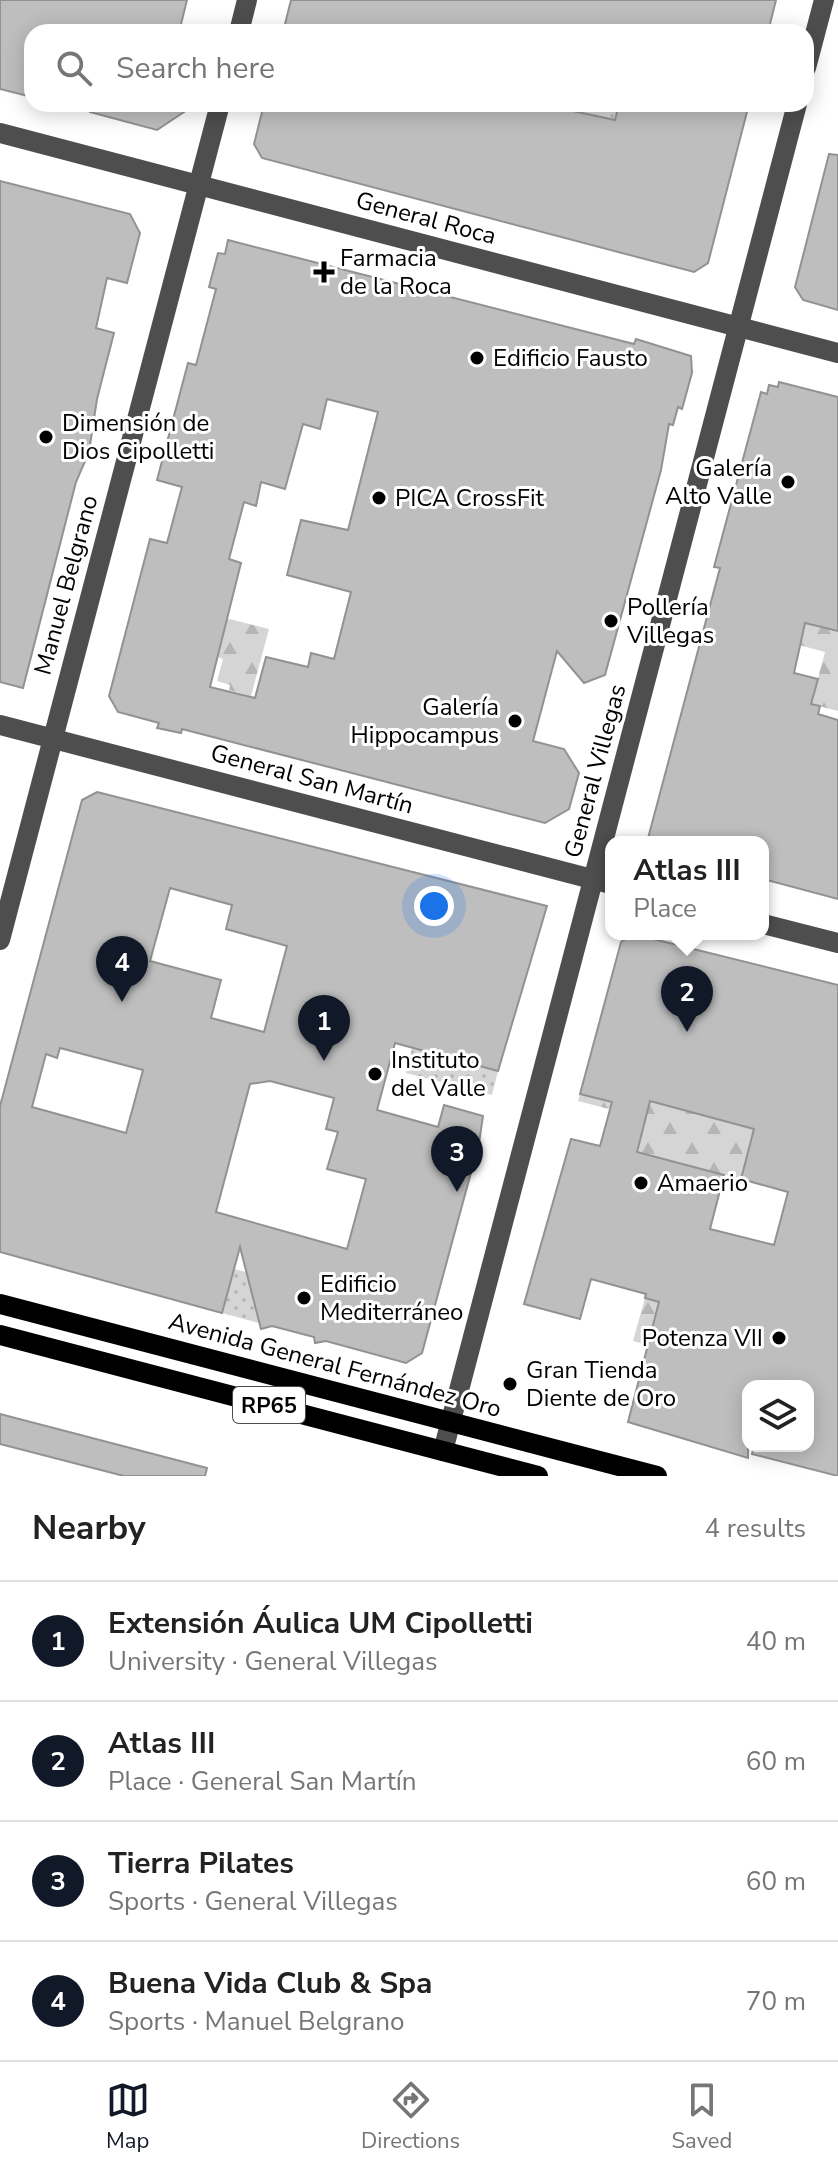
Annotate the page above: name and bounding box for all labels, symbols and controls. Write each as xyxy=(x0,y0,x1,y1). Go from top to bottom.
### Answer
search box xyxy=(24,24,814,112)
icon: search xyxy=(52,46,96,90)
text: Search here xyxy=(116,48,275,89)
street label: General Roca xyxy=(352,184,500,252)
place label: Farmacia de la Roca xyxy=(340,242,452,302)
marker: Farmacia de la Roca xyxy=(315,263,333,281)
place label: Edificio Fausto xyxy=(493,342,648,374)
marker: Edificio Fausto xyxy=(468,349,486,367)
place label: Dimensión de Dios Cipolletti xyxy=(62,407,214,467)
marker: Dimensión de Dios Cipolletti xyxy=(37,428,55,446)
place label: Galería Alto Valle xyxy=(665,452,772,512)
marker: Galería Alto Valle xyxy=(779,473,797,491)
place label: PICA CrossFit xyxy=(395,482,544,514)
marker: PICA CrossFit xyxy=(370,489,388,507)
street label: Manuel Belgrano xyxy=(27,492,105,678)
place label: Pollería Villegas xyxy=(626,591,714,651)
marker: Pollería Villegas xyxy=(602,612,620,630)
street label: General Villegas xyxy=(556,681,634,861)
place label: Galería Hippocampus xyxy=(351,691,499,751)
marker: Galería Hippocampus xyxy=(506,712,524,730)
street label: General San Martín xyxy=(207,737,417,821)
popup xyxy=(605,836,769,940)
text: Atlas III xyxy=(633,850,741,891)
your location xyxy=(414,886,454,926)
text: Place xyxy=(633,891,697,926)
pin: 4 xyxy=(96,936,148,1002)
pin: 2 xyxy=(661,966,713,1032)
pin: 1 xyxy=(298,995,350,1061)
place label: Instituto del Valle xyxy=(391,1044,486,1104)
marker: Instituto del Valle xyxy=(366,1065,384,1083)
pin: 3 xyxy=(431,1126,483,1192)
place label: Amaerio xyxy=(657,1167,748,1199)
marker: Amaerio xyxy=(632,1174,650,1192)
place label: Edificio Mediterráneo xyxy=(320,1268,463,1328)
marker: Edificio Mediterráneo xyxy=(295,1289,313,1307)
street label: Avenida General Fernández Oro xyxy=(165,1305,505,1425)
place label: Potenza VII xyxy=(642,1322,763,1354)
marker: Potenza VII xyxy=(770,1329,788,1347)
place label: Gran Tienda Diente de Oro xyxy=(526,1354,676,1414)
marker: Gran Tienda Diente de Oro xyxy=(501,1375,519,1393)
map controls xyxy=(742,1380,814,1452)
button: layers xyxy=(742,1380,814,1452)
road number: RP65 xyxy=(233,1387,305,1423)
text: Nearby xyxy=(32,1505,146,1551)
text: 4 results xyxy=(705,1511,806,1546)
text: Extensión Áulica UM Cipolletti xyxy=(108,1603,533,1644)
text: 1 xyxy=(50,1624,66,1659)
text: 40 m xyxy=(746,1624,806,1659)
text: University · General Villegas xyxy=(108,1644,438,1679)
text: Atlas III xyxy=(108,1723,215,1764)
text: 2 xyxy=(50,1744,66,1779)
text: 60 m xyxy=(746,1744,806,1779)
text: Place · General San Martín xyxy=(108,1764,417,1799)
text: Tierra Pilates xyxy=(108,1843,294,1884)
text: 3 xyxy=(50,1864,66,1899)
text: 60 m xyxy=(746,1864,806,1899)
text: Sports · General Villegas xyxy=(108,1884,398,1919)
text: Buena Vida Club & Spa xyxy=(108,1963,433,2004)
text: 4 xyxy=(50,1984,66,2019)
text: 70 m xyxy=(746,1984,806,2019)
text: Sports · Manuel Belgrano xyxy=(108,2004,404,2039)
tab: Map xyxy=(106,2078,150,2156)
tab: Directions xyxy=(361,2078,460,2156)
tab: Saved xyxy=(672,2078,732,2156)

